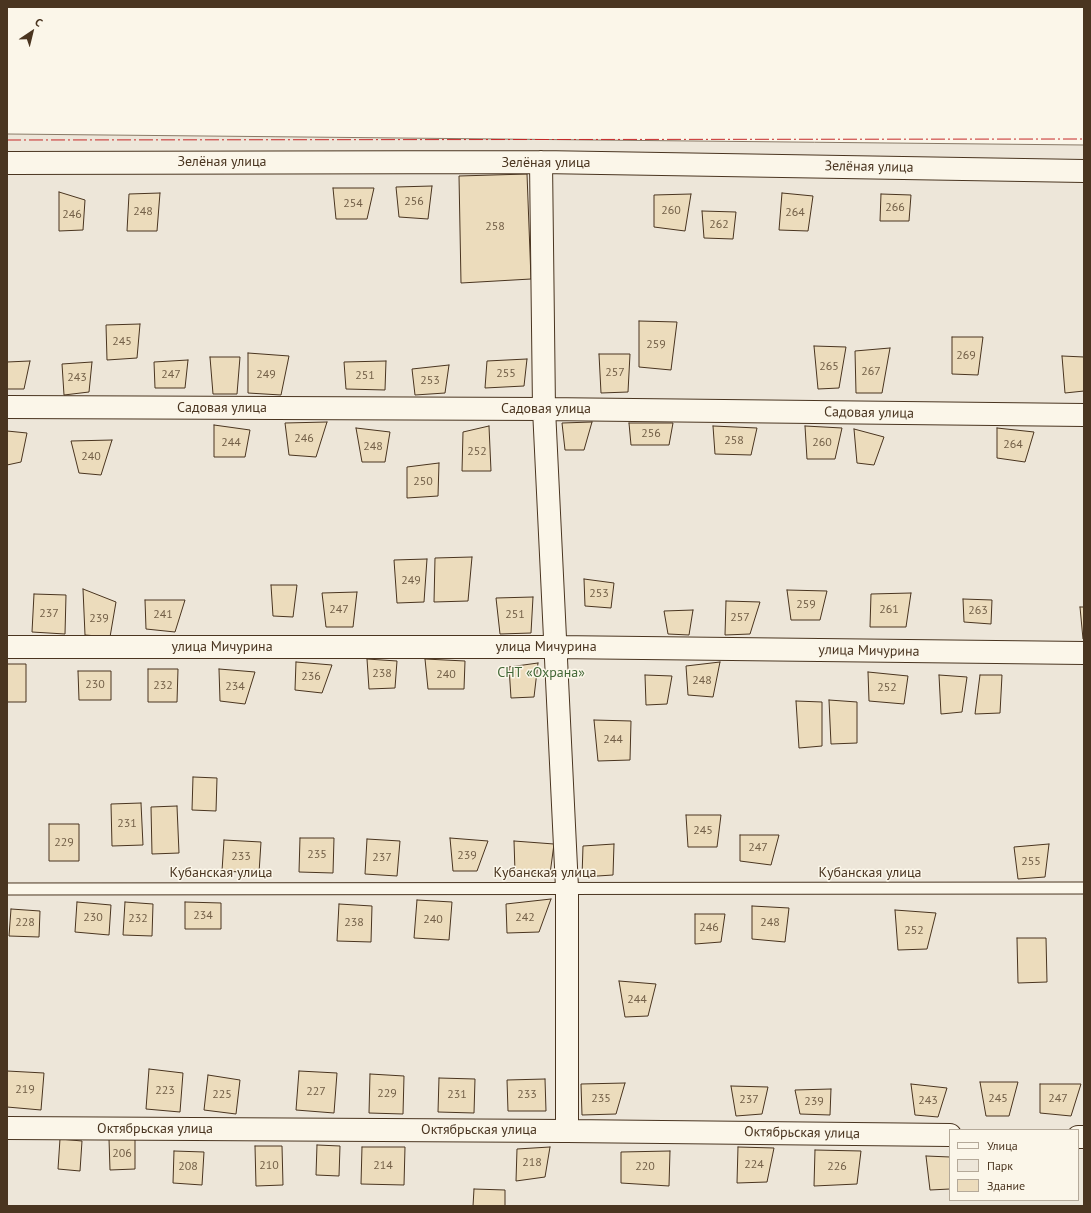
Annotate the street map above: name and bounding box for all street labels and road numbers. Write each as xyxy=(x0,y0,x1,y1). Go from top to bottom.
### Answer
street label: Зелёная улица xyxy=(177,154,267,170)
street label: Зелёная улица xyxy=(501,155,591,171)
street label: Зелёная улица xyxy=(824,158,914,176)
street label: Садовая улица xyxy=(177,400,267,416)
street label: Садовая улица xyxy=(501,401,591,417)
street label: Садовая улица xyxy=(824,404,914,422)
street label: улица Мичурина xyxy=(171,639,273,655)
street label: улица Мичурина xyxy=(495,639,597,655)
street label: улица Мичурина xyxy=(818,642,920,660)
street label: Кубанская улица xyxy=(169,865,273,881)
street label: Кубанская улица xyxy=(493,865,597,881)
street label: Кубанская улица xyxy=(818,865,922,881)
street label: Октябрьская улица xyxy=(97,1121,213,1137)
street label: Октябрьская улица xyxy=(421,1122,537,1138)
street label: Октябрьская улица xyxy=(744,1124,860,1142)

